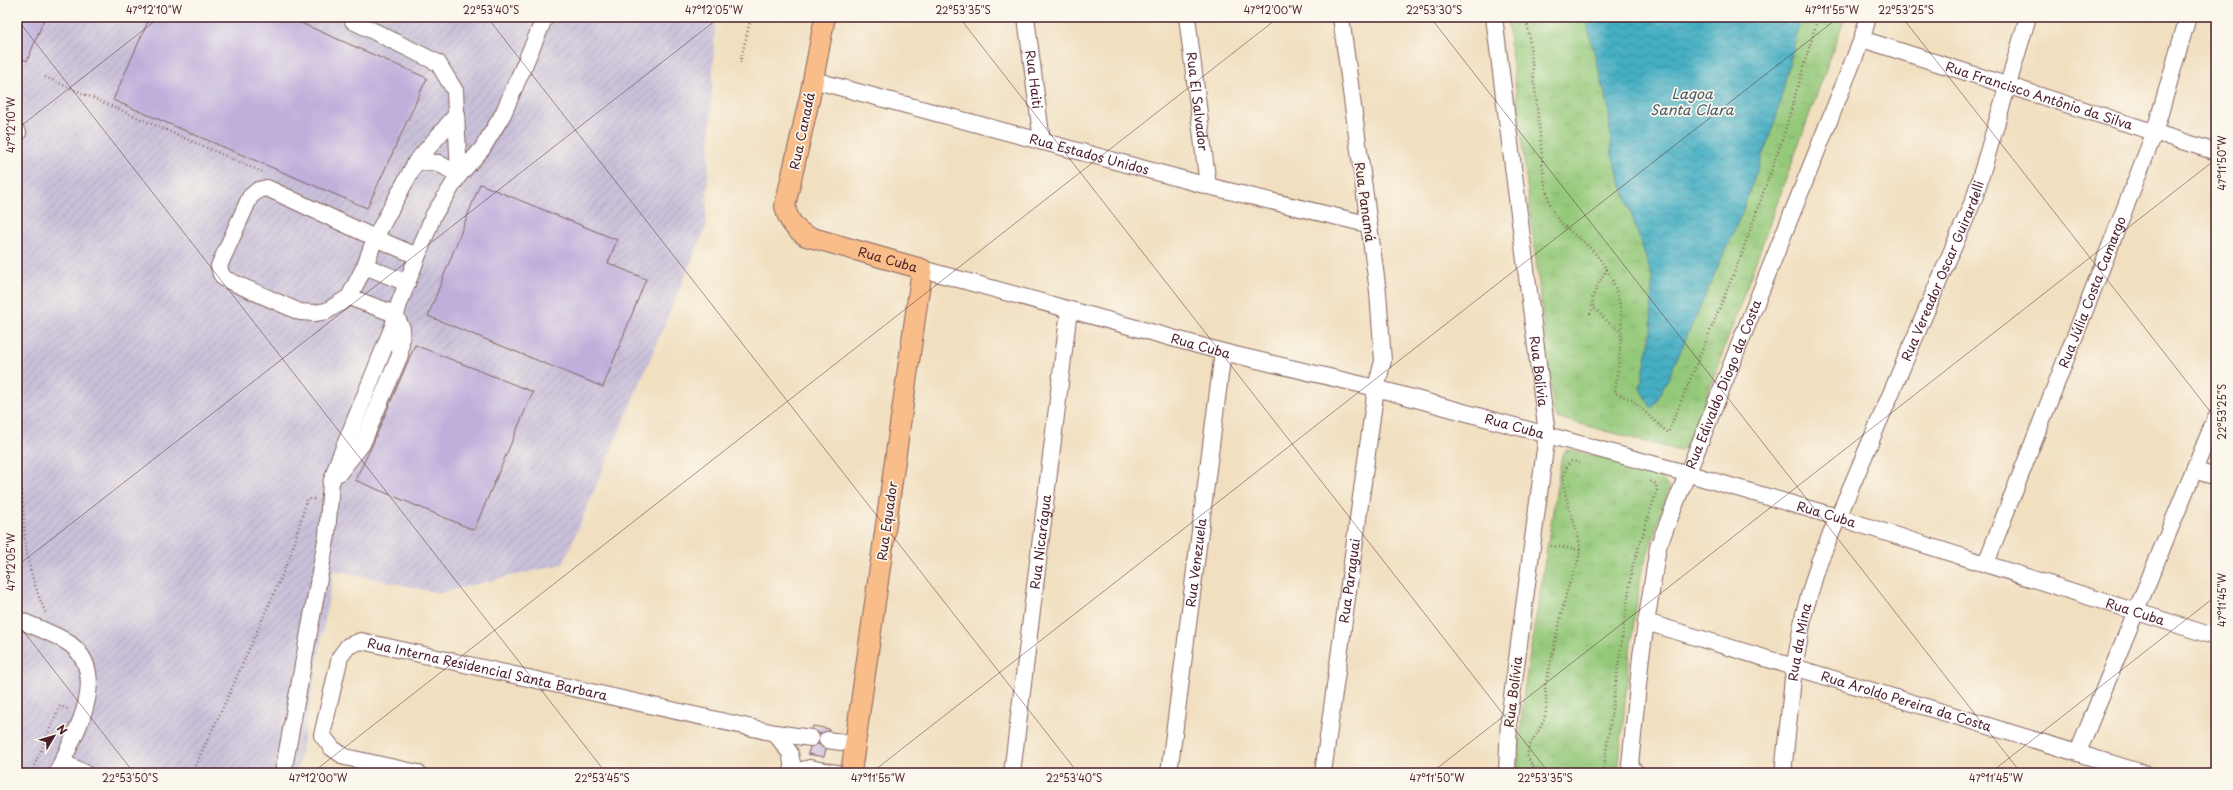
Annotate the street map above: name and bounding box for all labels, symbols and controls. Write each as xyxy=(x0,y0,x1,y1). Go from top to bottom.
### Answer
text: 47°12'10"W xyxy=(126,2,183,17)
text: 22°53'40"S xyxy=(463,2,519,17)
text: 47°12'05"W xyxy=(685,2,744,17)
text: 22°53'35"S xyxy=(935,2,991,17)
text: 47°12'00"W xyxy=(1244,2,1303,17)
text: 22°53'30"S xyxy=(1406,2,1462,17)
text: 47°11'55"W xyxy=(1805,2,1860,17)
text: 22°53'25"S xyxy=(1878,2,1934,17)
street label: Rua Haiti xyxy=(1021,49,1048,110)
street label: Rua El Salvador xyxy=(1182,51,1214,152)
street label: Rua Francisco Antônio da Silva xyxy=(1943,56,2135,134)
water label: Lagoa Santa Clara xyxy=(1650,83,1735,120)
street label: Rua Canadá xyxy=(784,90,819,171)
text: 47°12'10"W xyxy=(3,96,18,153)
street label: Rua Estados Unidos xyxy=(1027,129,1151,179)
text: 47°11'50"W xyxy=(2214,135,2229,190)
street label: Rua Panamá xyxy=(1350,161,1381,244)
street label: Rua Vereador Oscar Guirardelli xyxy=(1896,178,1988,364)
street label: Rua Júlia Costa Camargo xyxy=(2053,213,2130,371)
street label: Rua Cuba xyxy=(856,241,921,276)
street label: Rua Edivaldo Diogo da Costa xyxy=(1680,296,1766,472)
street label: Rua Cuba xyxy=(1169,328,1233,363)
street label: Rua Bolívia xyxy=(1526,334,1554,408)
text: 22°53'25"S xyxy=(2214,384,2229,440)
street label: Rua Cuba xyxy=(1483,408,1547,443)
street label: Rua Equador xyxy=(872,480,901,562)
street label: Rua Nicarágua xyxy=(1025,492,1055,590)
street label: Rua Cuba xyxy=(1795,496,1859,532)
street label: Rua Venezuela xyxy=(1180,516,1211,608)
text: 47°12'05"W xyxy=(3,532,18,591)
street label: Rua Paraguai xyxy=(1334,537,1364,624)
text: 47°11'45"W xyxy=(2214,572,2229,627)
street label: Rua Cuba xyxy=(2104,593,2168,629)
street label: Rua da Mina xyxy=(1783,600,1816,682)
street label: Rua Interna Residencial Santa Barbara xyxy=(366,633,610,705)
street label: Rua Bolívia xyxy=(1499,655,1526,728)
street label: Rua Aroldo Pereira da Costa xyxy=(1819,666,1995,736)
north arrow xyxy=(34,716,74,756)
text: N xyxy=(53,721,72,738)
text: 22°53'50"S xyxy=(102,770,158,785)
text: 47°12'00"W xyxy=(289,770,348,785)
text: 22°53'45"S xyxy=(574,770,630,785)
text: 47°11'55"W xyxy=(851,770,906,785)
text: 22°53'40"S xyxy=(1046,770,1102,785)
text: 47°11'50"W xyxy=(1410,770,1465,785)
text: 22°53'35"S xyxy=(1517,770,1573,785)
text: 47°11'45"W xyxy=(1969,770,2024,785)

